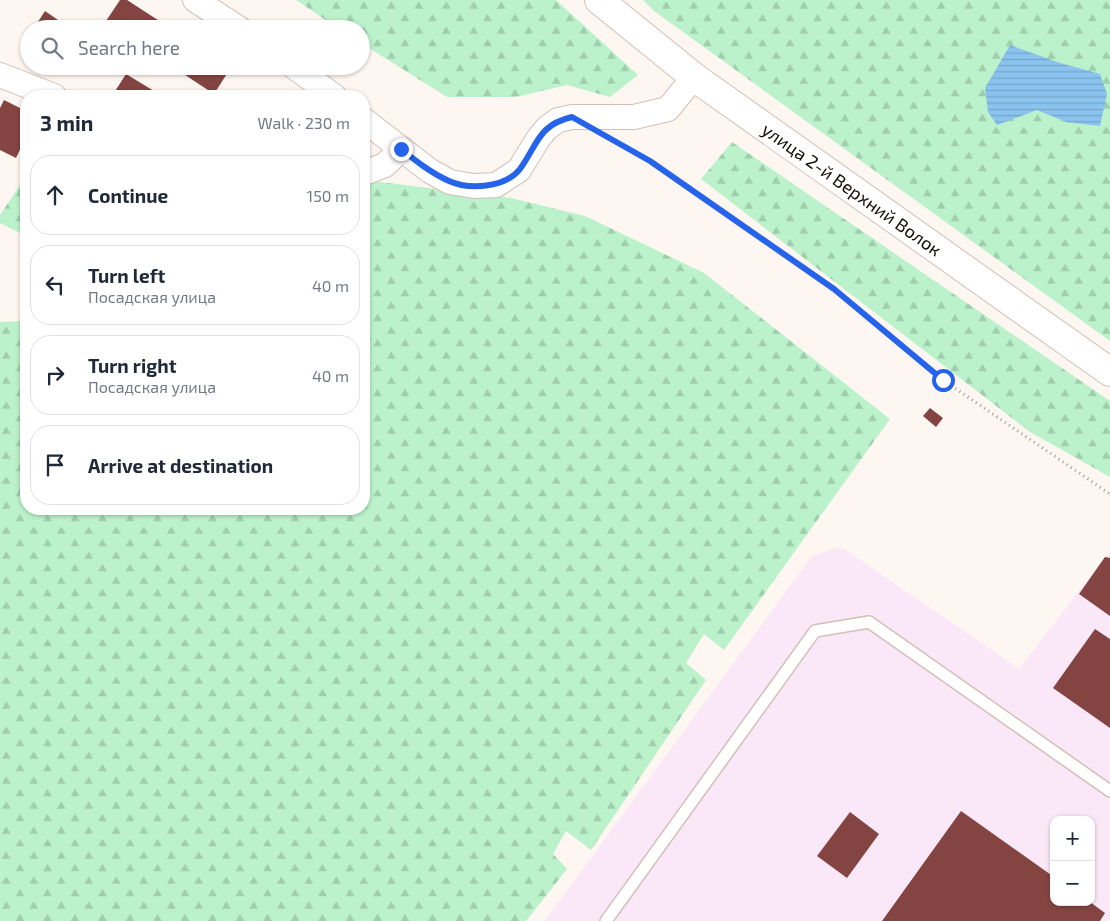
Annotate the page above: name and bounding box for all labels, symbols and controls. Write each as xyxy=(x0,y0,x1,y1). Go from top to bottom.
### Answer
search box xyxy=(20,20,370,75)
icon: search xyxy=(38,34,66,62)
text: Search here xyxy=(78,36,180,59)
text: 3 min xyxy=(40,110,93,135)
text: Walk · 230 m xyxy=(257,113,350,132)
street label: улица 2-й Верхний Волок xyxy=(758,118,946,260)
route end xyxy=(390,138,413,161)
icon: ahead xyxy=(41,181,69,209)
text: Continue xyxy=(88,184,168,207)
text: 150 m xyxy=(307,186,349,205)
text: Turn left xyxy=(88,264,165,287)
icon: left xyxy=(41,271,69,299)
text: 40 m xyxy=(312,276,349,295)
text: Посадская улица xyxy=(88,287,216,306)
text: Turn right xyxy=(88,354,176,377)
icon: right xyxy=(41,361,69,389)
text: 40 m xyxy=(312,366,349,385)
route start xyxy=(932,369,955,392)
text: Посадская улица xyxy=(88,377,216,396)
icon: arrive xyxy=(41,451,69,479)
text: Arrive at destination xyxy=(88,454,273,477)
map controls xyxy=(1050,816,1095,906)
button: + xyxy=(1050,816,1095,861)
button: − xyxy=(1050,861,1095,906)

